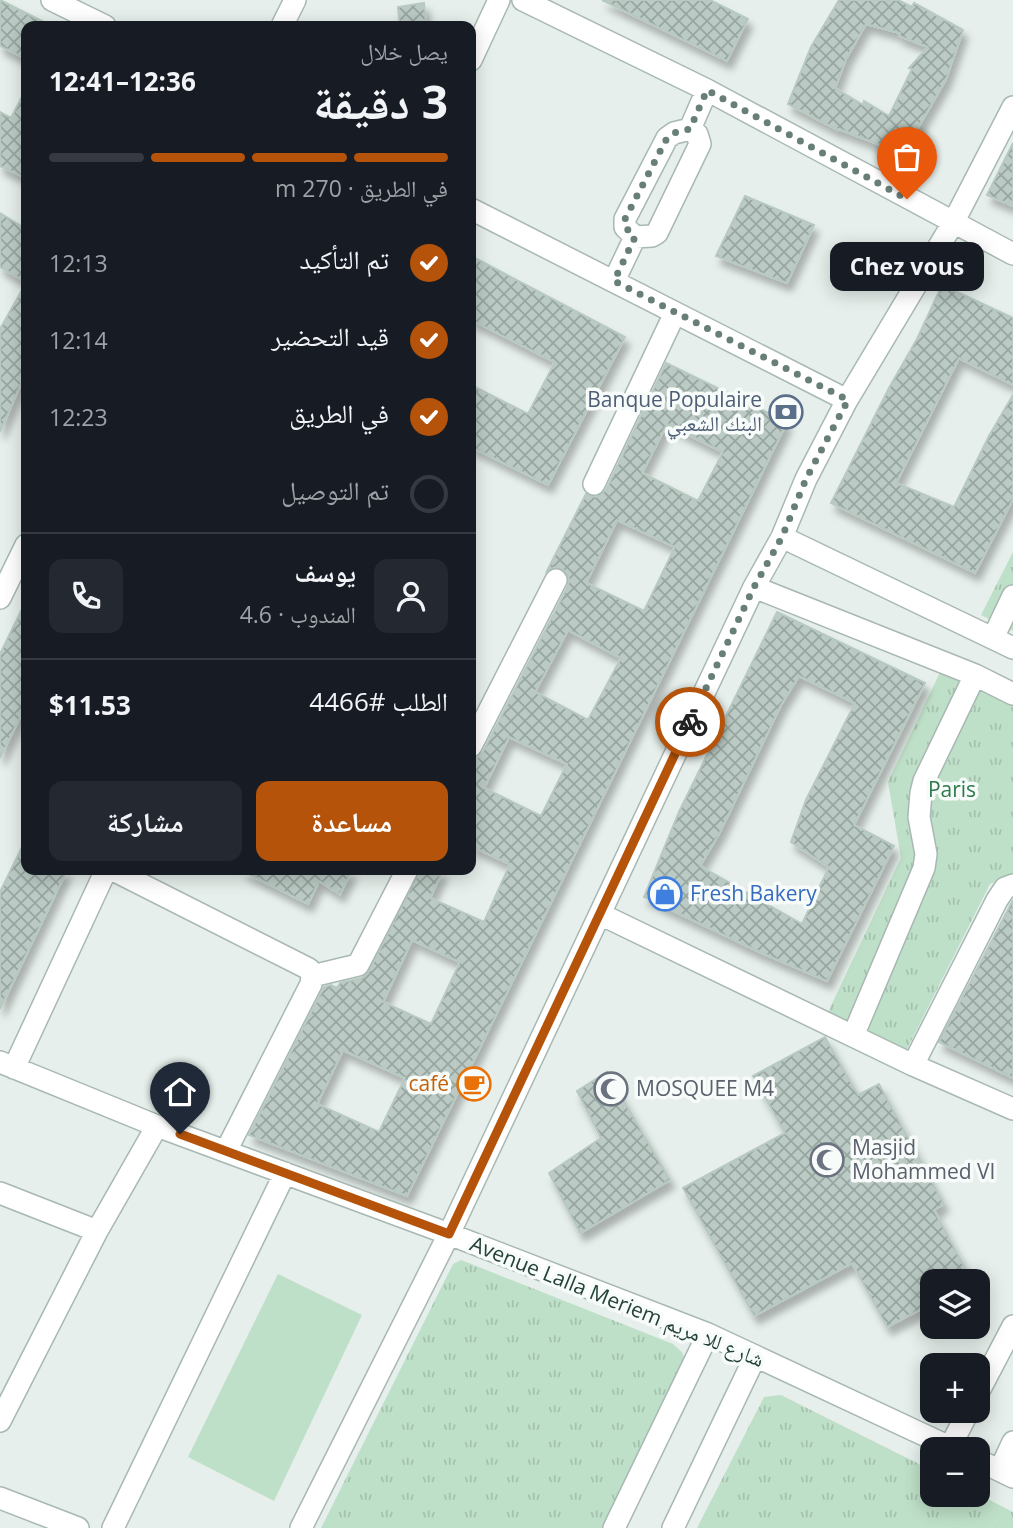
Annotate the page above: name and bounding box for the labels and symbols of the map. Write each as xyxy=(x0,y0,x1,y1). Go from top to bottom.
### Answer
pin xyxy=(877,127,937,199)
callout: Chez vous xyxy=(830,241,984,290)
place label: Banque Populaire البنك الشعبي xyxy=(587,385,762,440)
bank icon: Banque Populaire البنك الشعبي xyxy=(767,393,805,431)
courier xyxy=(655,687,725,757)
park label: Paris xyxy=(928,775,976,803)
shop icon: Fresh Bakery xyxy=(646,875,684,913)
place label: Fresh Bakery xyxy=(690,879,817,907)
pin xyxy=(150,1062,210,1134)
cafe icon: café xyxy=(455,1065,493,1103)
place label: café xyxy=(408,1069,449,1097)
mosque icon: MOSQUEE M4 xyxy=(592,1070,630,1108)
place label: MOSQUEE M4 xyxy=(636,1074,774,1102)
place label: Masjid Mohammed VI xyxy=(852,1133,995,1185)
mosque icon: Masjid Mohammed VI xyxy=(808,1141,846,1179)
street label: Avenue Lalla Meriem شارع للا مريم xyxy=(466,1229,768,1374)

